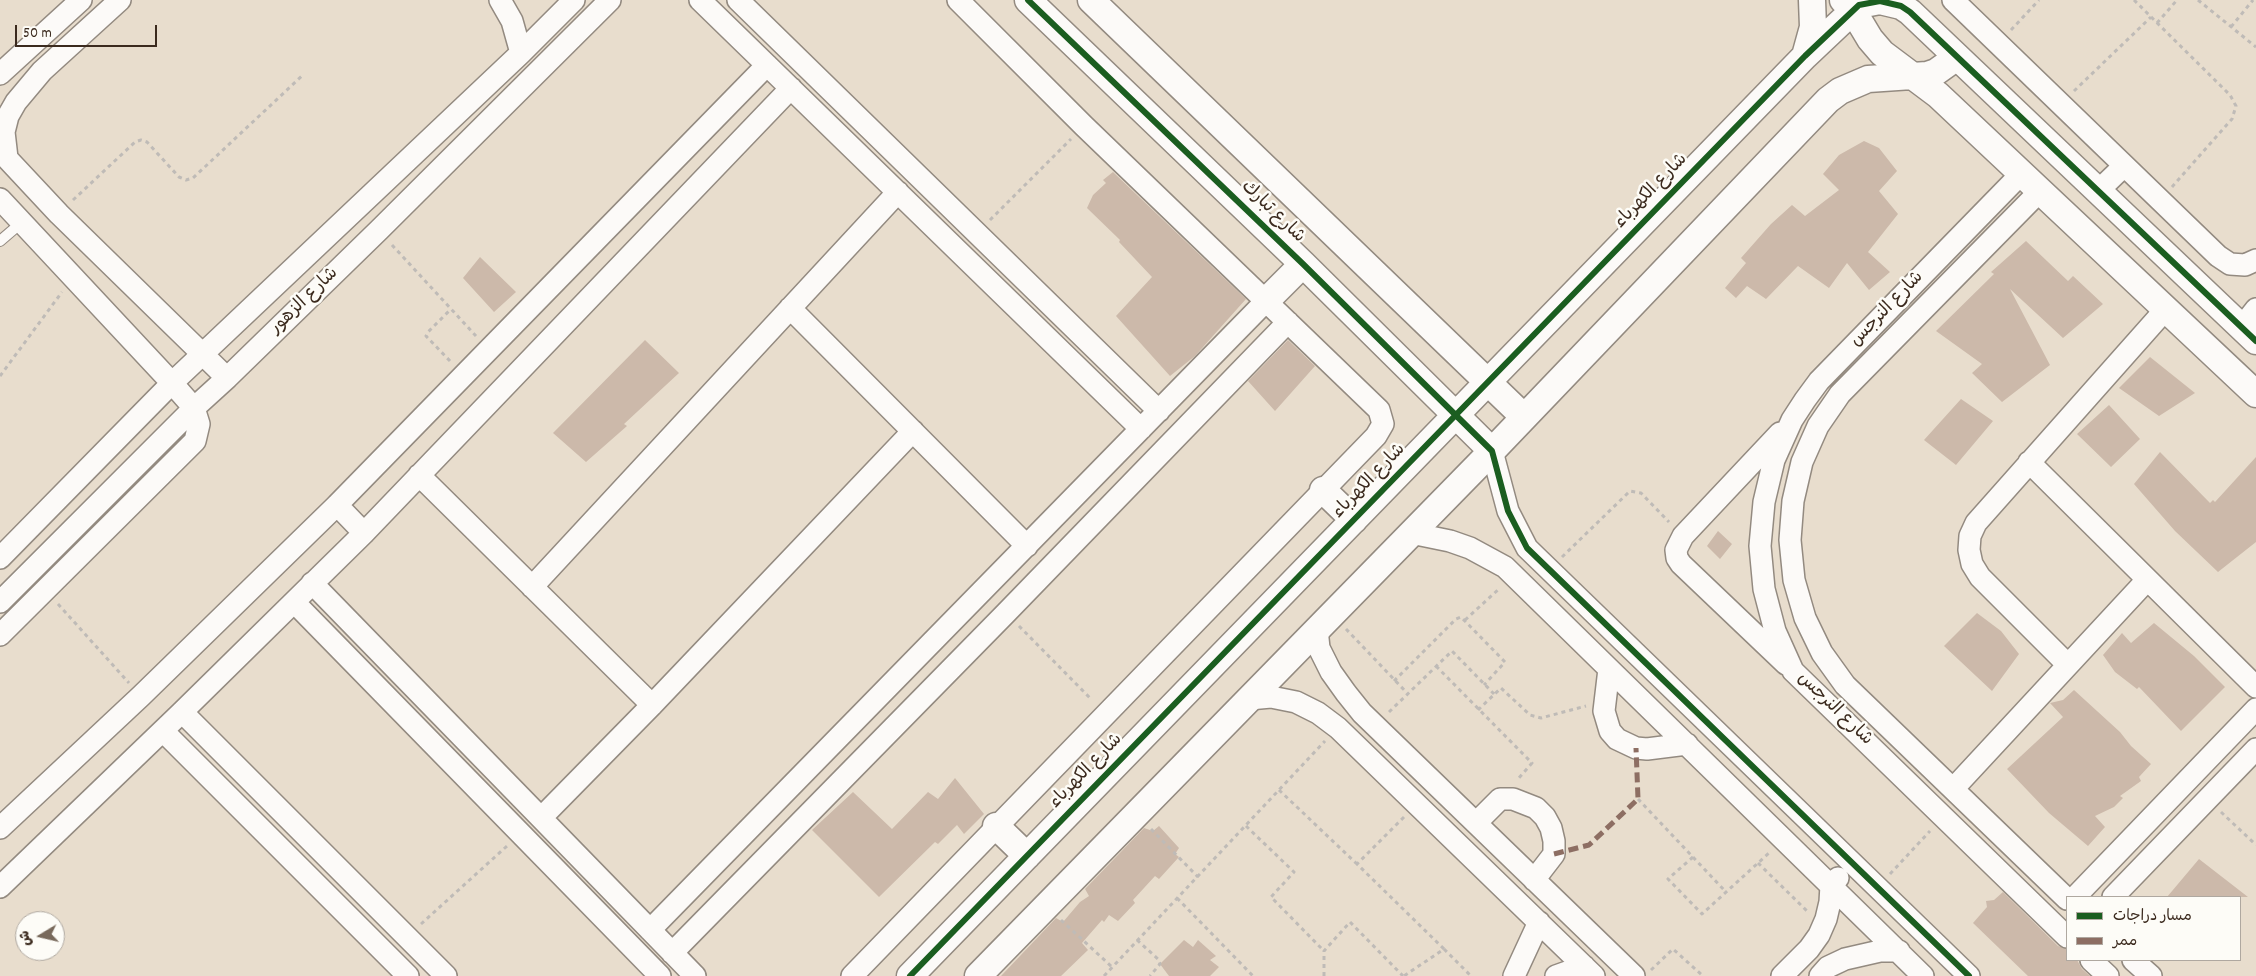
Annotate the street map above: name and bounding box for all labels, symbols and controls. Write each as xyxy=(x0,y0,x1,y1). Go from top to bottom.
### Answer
scale bar xyxy=(18,15,160,47)
text: 50 m xyxy=(23,23,52,45)
street label: شارع الكهرباء xyxy=(1611,150,1693,234)
street label: شارع تبارك xyxy=(1235,177,1309,249)
street label: شارع الزهور xyxy=(266,264,344,340)
street label: شارع النرجس xyxy=(1847,268,1929,352)
street label: شارع الكهرباء xyxy=(1329,440,1411,524)
street label: شارع النرجس xyxy=(1792,669,1876,751)
street label: شارع الكهرباء xyxy=(1046,730,1128,814)
legend xyxy=(2066,896,2241,961)
text: مسار دراجات xyxy=(2113,906,2192,928)
north arrow xyxy=(15,911,65,961)
text: ش xyxy=(15,929,37,947)
text: ممر xyxy=(2113,931,2137,953)

